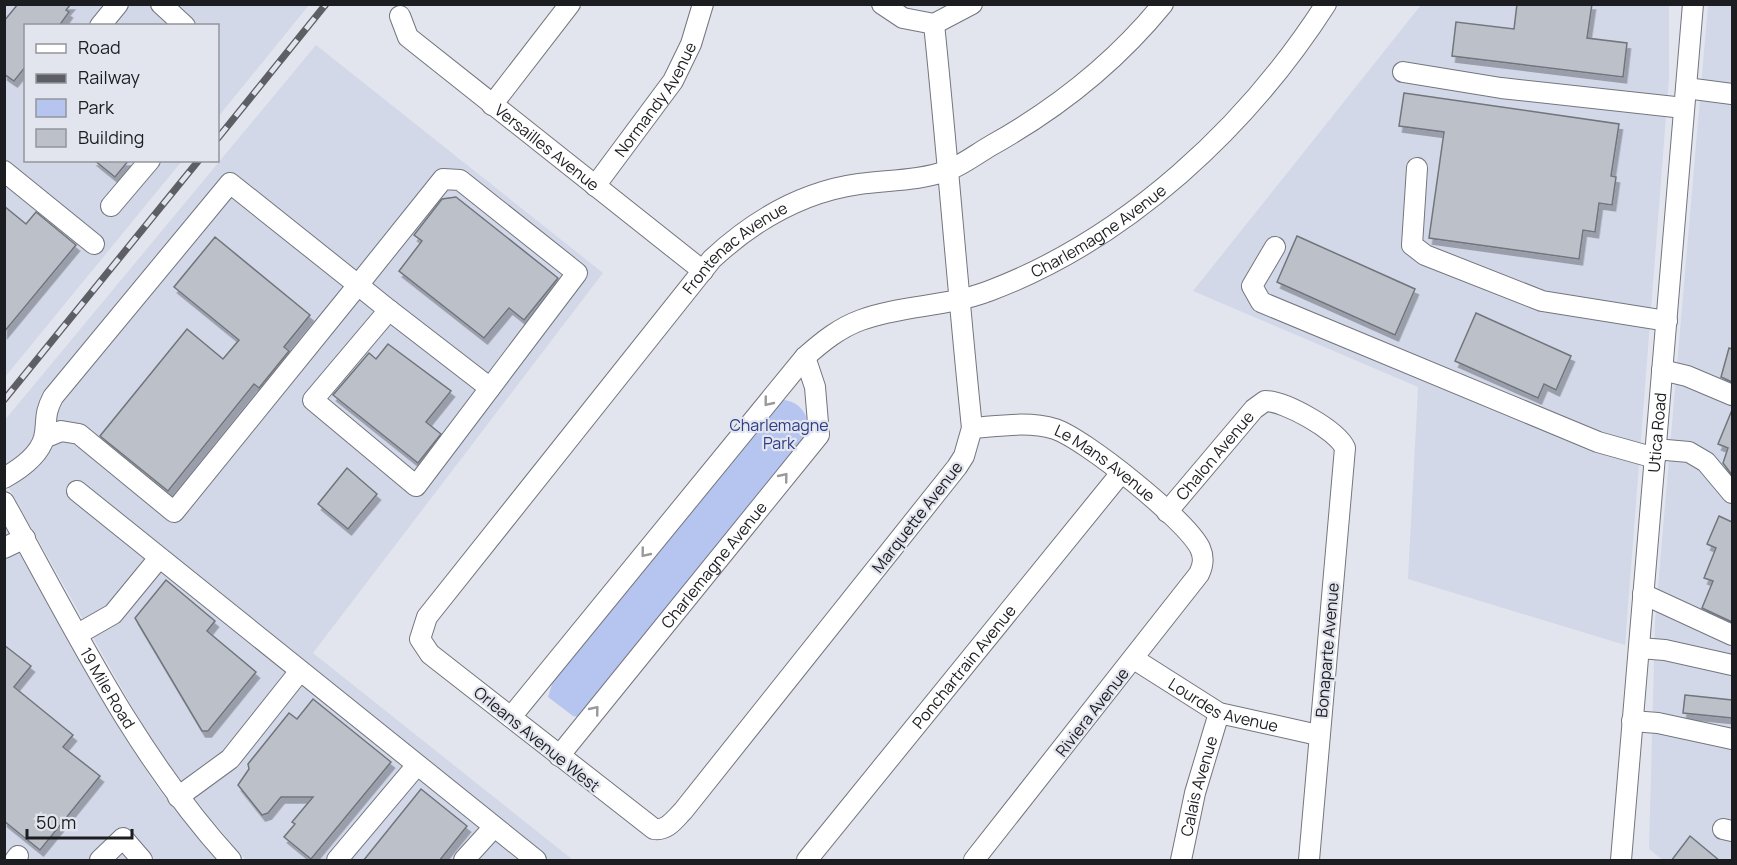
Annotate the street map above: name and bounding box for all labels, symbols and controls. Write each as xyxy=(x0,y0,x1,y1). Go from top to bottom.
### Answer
legend xyxy=(24,24,219,162)
text: Road xyxy=(78,35,121,59)
street label: Normandy Avenue xyxy=(609,38,701,161)
text: Railway xyxy=(78,65,140,89)
text: Park xyxy=(78,95,115,119)
street label: Versailles Avenue xyxy=(490,99,604,196)
text: Building xyxy=(78,125,144,149)
street label: Charlemagne Avenue xyxy=(1027,179,1171,283)
street label: Frontenac Avenue xyxy=(677,197,791,299)
street label: Utica Road xyxy=(1643,392,1671,473)
one-way arrow xyxy=(764,395,775,406)
street label: Chalon Avenue xyxy=(1171,406,1259,505)
park label: Charlemagne Park xyxy=(729,414,829,454)
street label: Le Mans Avenue xyxy=(1051,419,1160,506)
street label: Marquette Avenue xyxy=(867,457,967,577)
one-way arrow xyxy=(777,473,788,484)
street label: Charlemagne Avenue xyxy=(656,497,772,633)
one-way arrow xyxy=(641,547,652,558)
street label: Bonaparte Avenue xyxy=(1310,582,1344,718)
street label: Ponchartrain Avenue xyxy=(907,600,1021,733)
street label: 19 Mile Road xyxy=(75,643,140,733)
street label: Riviera Avenue xyxy=(1050,663,1134,761)
street label: Lourdes Avenue xyxy=(1164,673,1280,737)
street label: Orleans Avenue West xyxy=(469,681,605,797)
one-way arrow xyxy=(588,706,599,717)
street label: Calais Avenue xyxy=(1175,733,1223,838)
scale bar xyxy=(27,802,132,840)
text: 50 m xyxy=(36,810,76,834)

